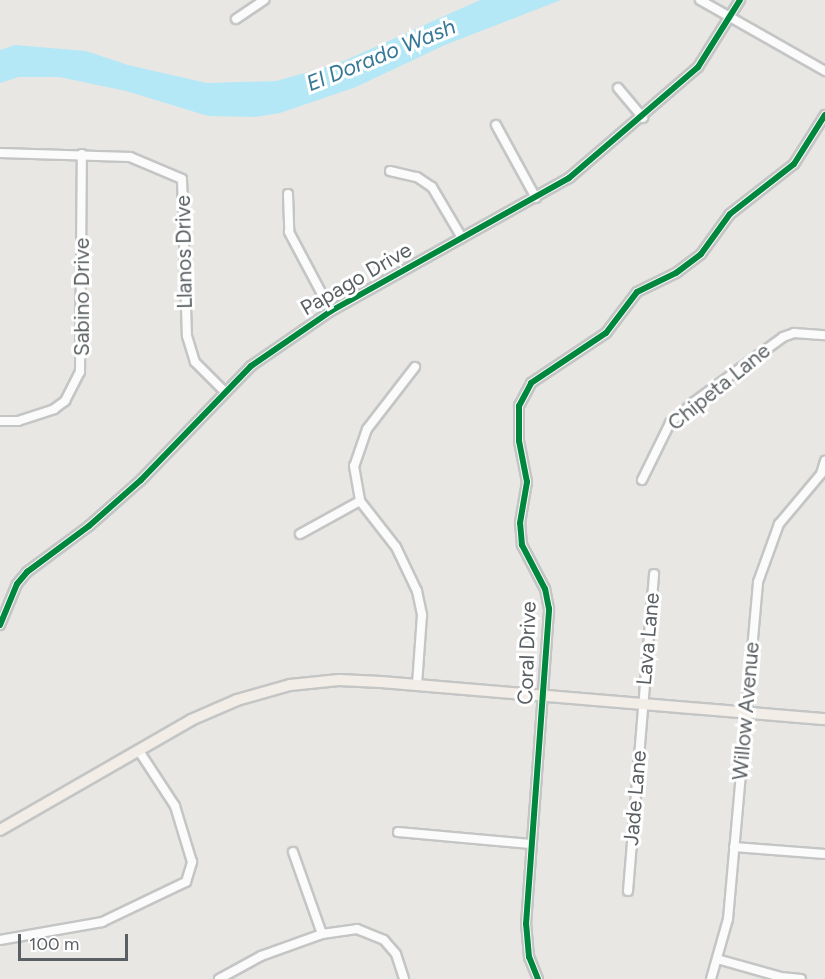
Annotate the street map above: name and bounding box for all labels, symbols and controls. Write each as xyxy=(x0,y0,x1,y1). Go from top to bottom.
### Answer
water label: El Dorado Wash xyxy=(303,13,459,97)
street label: Llanos Drive xyxy=(170,195,198,309)
street label: Papago Drive xyxy=(296,237,416,321)
street label: Sabino Drive xyxy=(69,238,95,356)
street label: Chipeta Lane xyxy=(663,338,775,436)
street label: Lava Lane xyxy=(631,592,665,686)
street label: Coral Drive xyxy=(513,601,541,705)
street label: Willow Avenue xyxy=(727,641,765,781)
street label: Jade Lane xyxy=(618,749,652,847)
scale bar xyxy=(21,922,130,960)
text: 100 m xyxy=(29,933,79,955)

